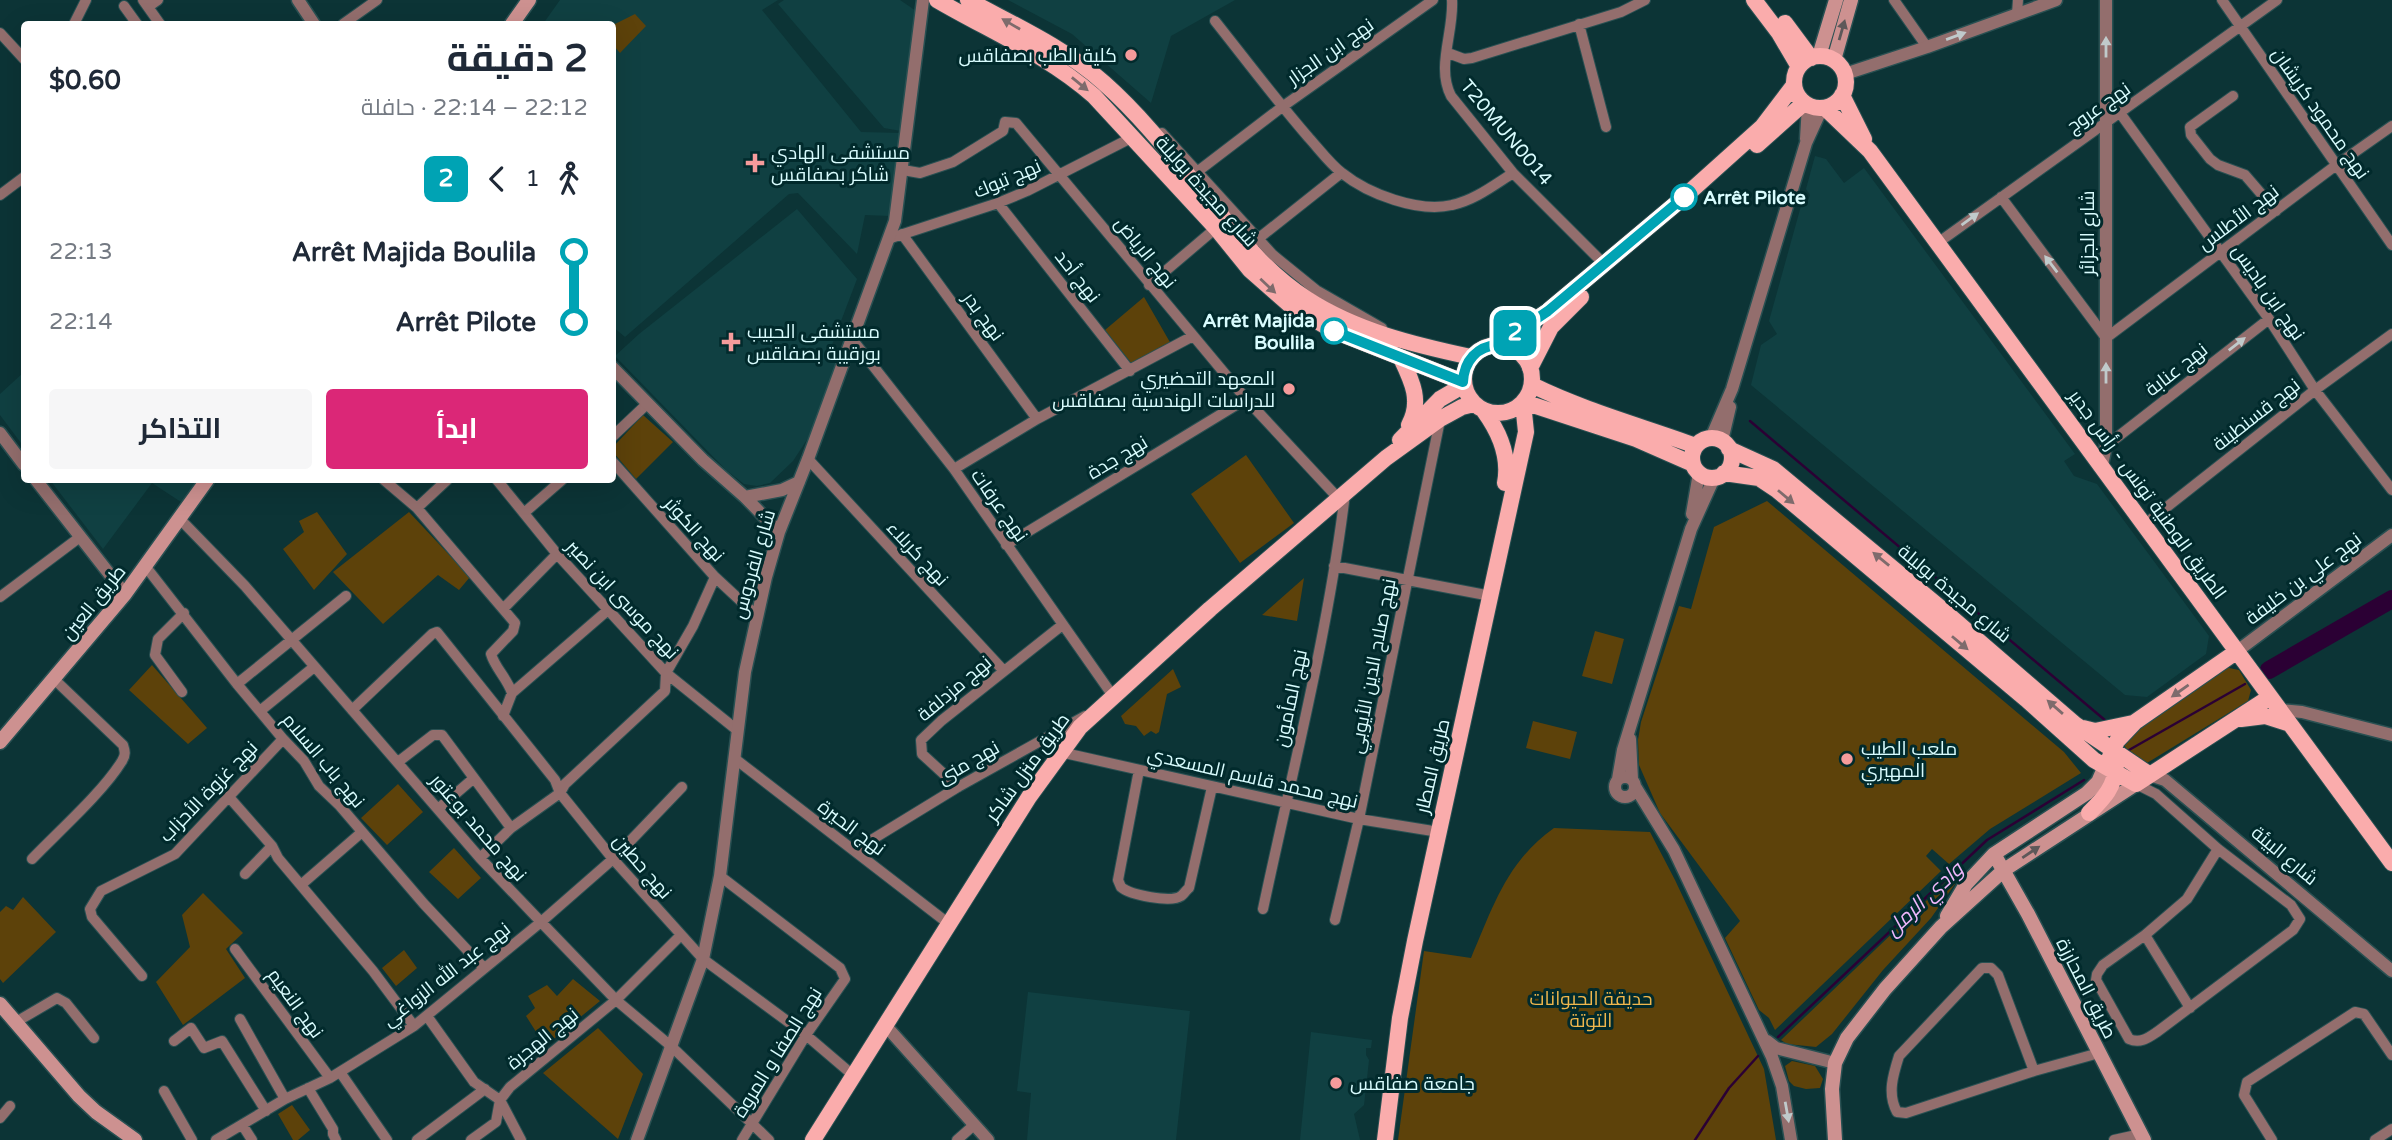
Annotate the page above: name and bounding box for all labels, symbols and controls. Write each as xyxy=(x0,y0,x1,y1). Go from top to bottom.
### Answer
street label: نهج ابن الجزار xyxy=(1282,14,1379,92)
one-way arrow xyxy=(1002,18,1021,30)
one-way arrow xyxy=(1838,19,1848,40)
one-way arrow xyxy=(1945,31,1966,42)
text: 2 دقيقة xyxy=(447,36,588,82)
one-way arrow xyxy=(2100,36,2112,58)
street label: نهج محمود كريشان xyxy=(2265,44,2374,184)
place label: كلية الطب بصفاقس xyxy=(959,45,1117,67)
marker: كلية الطب بصفاقس xyxy=(1123,47,1139,63)
text: $0.60 xyxy=(49,65,121,96)
street label: T20MUN0014 xyxy=(1456,75,1557,190)
one-way arrow xyxy=(1071,76,1088,91)
street label: نهج عروج xyxy=(2062,78,2136,139)
text: 22:12 – 22:14 · حافلة xyxy=(361,94,588,122)
street label: شارع مجيدة بوليلة xyxy=(1149,132,1262,253)
place label: مستشفى الهادي شاكر بصفاقس xyxy=(771,142,910,186)
marker: مستشفى الهادي شاكر بصفاقس xyxy=(745,153,765,173)
street label: نهج تبوك xyxy=(970,155,1045,205)
icon: back xyxy=(478,160,516,198)
icon: walk xyxy=(550,160,588,198)
text: 2 xyxy=(438,164,454,193)
text: 1 xyxy=(526,165,540,193)
street label: نهج الأطلس xyxy=(2194,180,2285,257)
marker: Arrêt Pilote xyxy=(1671,184,1697,210)
place label: Arrêt Pilote xyxy=(1703,187,1806,209)
street label: شارع الجزائر xyxy=(2077,190,2101,277)
street label: نهج الرياض xyxy=(1108,213,1181,294)
one-way arrow xyxy=(1961,213,1979,227)
text: Arrêt Majida Boulila xyxy=(292,237,536,268)
text: 22:13 xyxy=(49,238,113,266)
street label: نهج ابن باديس xyxy=(2226,241,2309,346)
street label: نهج أحد xyxy=(1048,245,1105,308)
one-way arrow xyxy=(2044,255,2058,273)
one-way arrow xyxy=(1259,278,1276,294)
street label: نهج بدر xyxy=(956,287,1008,346)
text: Arrêt Pilote xyxy=(395,307,536,338)
text: 22:14 xyxy=(49,308,113,336)
place label: Arrêt Majida Boulila xyxy=(1202,310,1315,354)
line badge: 2 xyxy=(1492,310,1538,356)
marker: Arrêt Majida Boulila xyxy=(1321,318,1347,344)
text: 2 xyxy=(1507,318,1523,347)
place label: مستشفى الحبيب بورقيبة بصفاقس xyxy=(747,321,881,365)
marker: مستشفى الحبيب بورقيبة بصفاقس xyxy=(721,332,741,352)
one-way arrow xyxy=(2228,337,2245,352)
street label: نهج عنابة xyxy=(2141,339,2213,402)
one-way arrow xyxy=(2100,362,2112,384)
place label: المعهد التحضيري للدراسات الهندسية بصفاقس xyxy=(1052,368,1275,412)
street label: نهج قسنطينة xyxy=(2209,374,2306,457)
marker: المعهد التحضيري للدراسات الهندسية بصفاقس xyxy=(1281,381,1297,397)
street label: الطريق الوطنية تونس - رأس جدير xyxy=(2062,384,2231,604)
button: التذاكر xyxy=(49,389,312,469)
button: ابدأ xyxy=(326,389,588,469)
street label: نهج جدة xyxy=(1083,431,1153,486)
street label: نهج عرفات xyxy=(965,465,1032,547)
one-way arrow xyxy=(1777,489,1794,504)
street label: نهج الكوثر xyxy=(657,492,729,568)
street label: شارع الفردوس xyxy=(728,507,782,622)
street label: نهج كربلاء xyxy=(880,517,953,592)
street label: نهج علي بن خليفة xyxy=(2241,528,2368,632)
street label: نهج موسى ابن نصير xyxy=(559,535,683,665)
street label: شارع مجيدة بوليلة xyxy=(1892,540,2015,649)
one-way arrow xyxy=(1873,552,1890,567)
street label: طريق العين xyxy=(57,561,131,645)
street label: نهج صلاح الدين الأيوبي xyxy=(1345,577,1404,756)
one-way arrow xyxy=(1951,635,1969,651)
street label: نهج المأمون xyxy=(1269,647,1314,749)
street label: نهج مزدلفة xyxy=(913,651,997,728)
one-way arrow xyxy=(2171,684,2189,698)
one-way arrow xyxy=(2046,699,2064,715)
street label: نهج باب السلام xyxy=(276,709,369,814)
street label: طريق منزل شاكر xyxy=(981,709,1075,827)
street label: طريق المطار xyxy=(1411,717,1456,817)
street label: نهج منى xyxy=(934,736,1004,791)
street label: نهج غزوة الأحزاب xyxy=(155,737,264,848)
place label: ملعب الطيب المهيري xyxy=(1861,738,1957,785)
street label: نهج محمد قاسم المسعدي xyxy=(1145,743,1360,816)
marker: ملعب الطيب المهيري xyxy=(1839,751,1855,767)
street label: نهج محمد بوعتور xyxy=(424,769,531,887)
street label: نهج الحيرة xyxy=(812,795,889,862)
street label: شارع البيئة xyxy=(2245,822,2322,891)
street label: نهج حطين xyxy=(607,830,676,905)
one-way arrow xyxy=(2022,845,2040,859)
water label: وادي الرمل xyxy=(1880,856,1972,945)
street label: نهج عبد الله الزواغي xyxy=(377,917,517,1034)
street label: طريق المحارزة xyxy=(2051,935,2121,1043)
street label: نهج النعيم xyxy=(261,965,328,1044)
street label: نهج الصفا و المروة xyxy=(729,983,828,1123)
park label: حديقة الحيوانات التوتة xyxy=(1529,988,1653,1032)
street label: نهج الهجرة xyxy=(502,1003,584,1076)
place label: جامعة صفاقس xyxy=(1350,1073,1475,1095)
marker: جامعة صفاقس xyxy=(1328,1075,1344,1091)
one-way arrow xyxy=(1782,1101,1793,1123)

